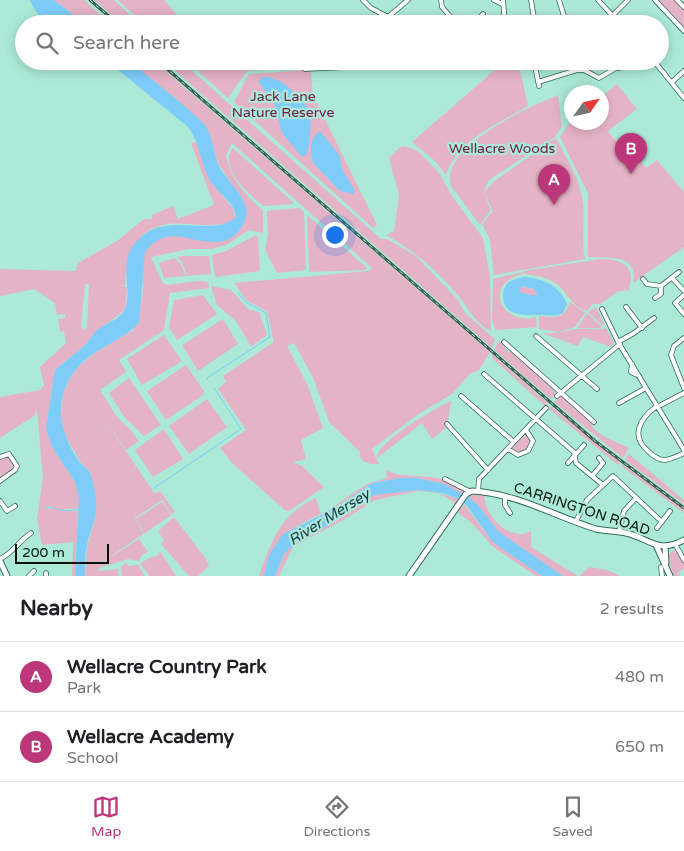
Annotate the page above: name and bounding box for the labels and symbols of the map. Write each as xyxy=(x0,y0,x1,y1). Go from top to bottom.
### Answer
north arrow xyxy=(564,85,609,130)
park label: Jack Lane Nature Reserve xyxy=(232,88,334,121)
pin: B xyxy=(615,133,647,174)
park label: Wellacre Woods xyxy=(449,140,556,157)
pin: A xyxy=(538,164,570,205)
your location xyxy=(322,222,348,248)
street label: CARRINGTON ROAD xyxy=(512,479,652,539)
water label: River Mersey xyxy=(285,484,375,549)
scale bar xyxy=(15,541,109,564)

